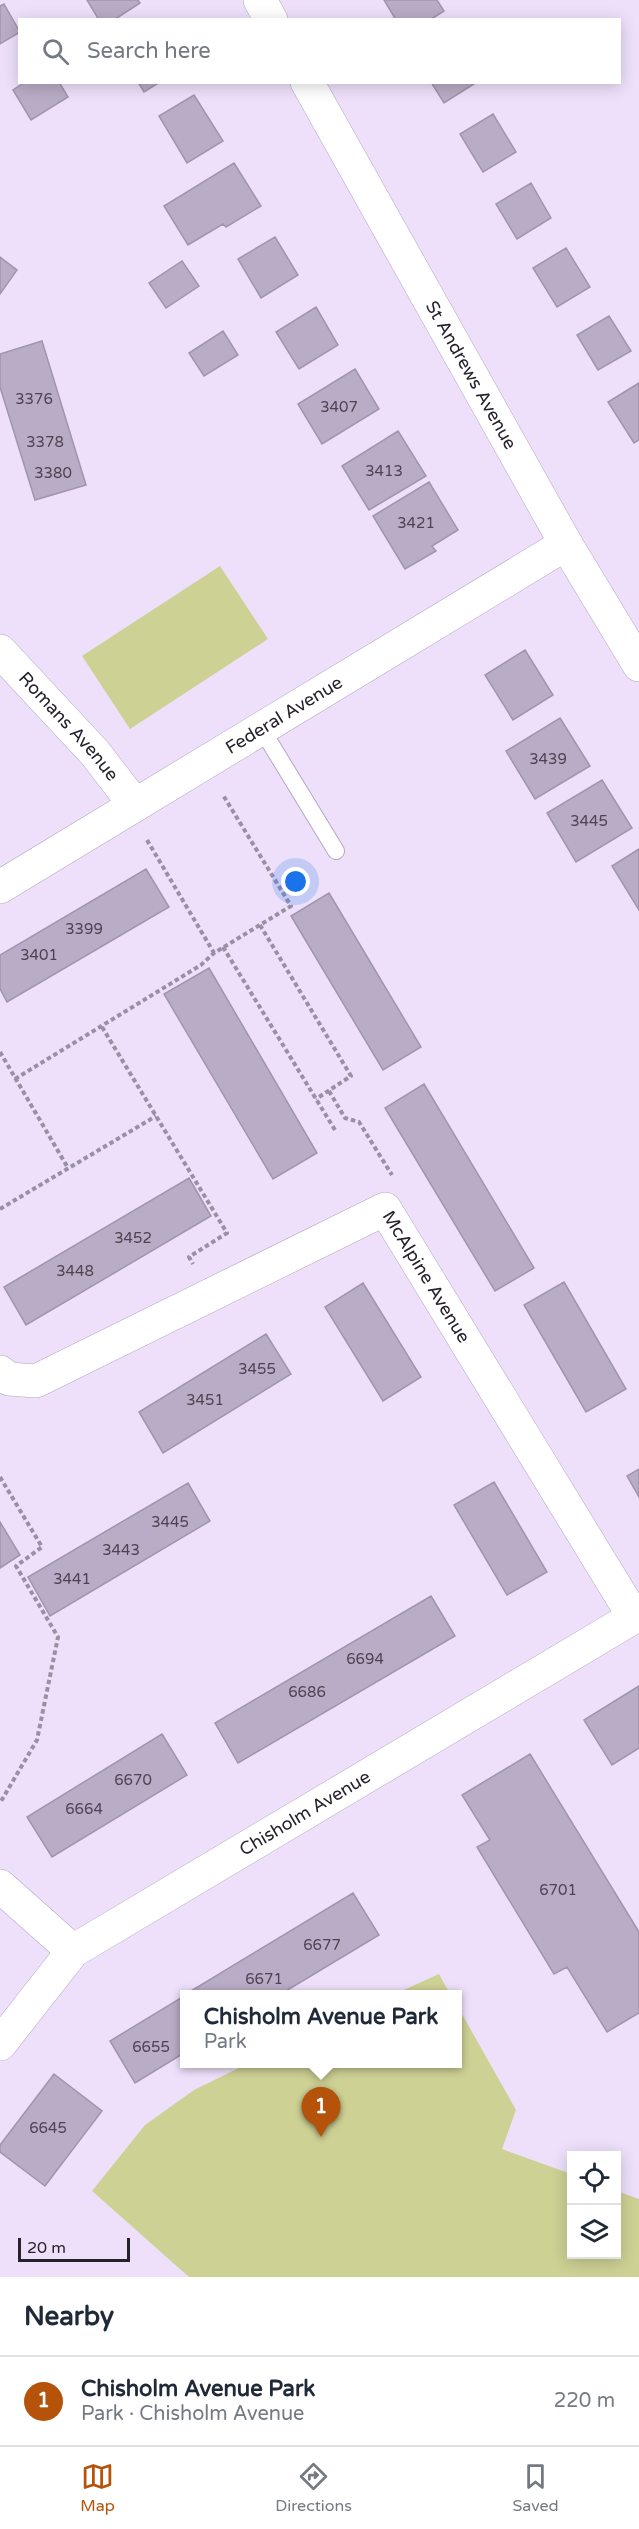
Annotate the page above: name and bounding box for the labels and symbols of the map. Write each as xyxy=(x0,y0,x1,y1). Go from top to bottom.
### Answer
street label: St Andrews Avenue xyxy=(421,297,522,453)
house number: 3376 xyxy=(15,390,53,408)
house number: 3407 xyxy=(320,398,358,416)
house number: 3378 xyxy=(26,433,64,451)
house number: 3413 xyxy=(365,462,403,480)
house number: 3380 xyxy=(34,464,72,482)
house number: 3421 xyxy=(397,514,435,532)
street label: Romans Avenue xyxy=(14,667,123,785)
street label: Federal Avenue xyxy=(221,671,346,759)
house number: 3439 xyxy=(529,750,567,768)
house number: 3445 xyxy=(570,812,608,830)
your location xyxy=(281,867,310,896)
house number: 3399 xyxy=(65,920,103,938)
house number: 3401 xyxy=(20,946,58,964)
street label: McAlpine Avenue xyxy=(378,1207,475,1347)
house number: 3452 xyxy=(114,1229,152,1247)
house number: 3448 xyxy=(56,1262,94,1280)
house number: 3455 xyxy=(238,1360,276,1378)
house number: 3451 xyxy=(186,1391,224,1409)
house number: 3445 xyxy=(151,1513,189,1531)
house number: 3443 xyxy=(102,1541,140,1559)
house number: 3441 xyxy=(53,1570,91,1588)
house number: 6694 xyxy=(346,1650,384,1668)
house number: 6686 xyxy=(288,1683,326,1701)
street label: Chisholm Avenue xyxy=(235,1765,374,1860)
house number: 6670 xyxy=(114,1771,152,1789)
house number: 6664 xyxy=(65,1800,103,1818)
house number: 6701 xyxy=(539,1881,577,1899)
house number: 6677 xyxy=(303,1936,341,1954)
house number: 6671 xyxy=(245,1970,283,1988)
house number: 6655 xyxy=(132,2038,170,2056)
pin: 1 xyxy=(302,2088,340,2137)
house number: 6645 xyxy=(29,2119,67,2137)
scale bar xyxy=(18,2235,130,2262)

